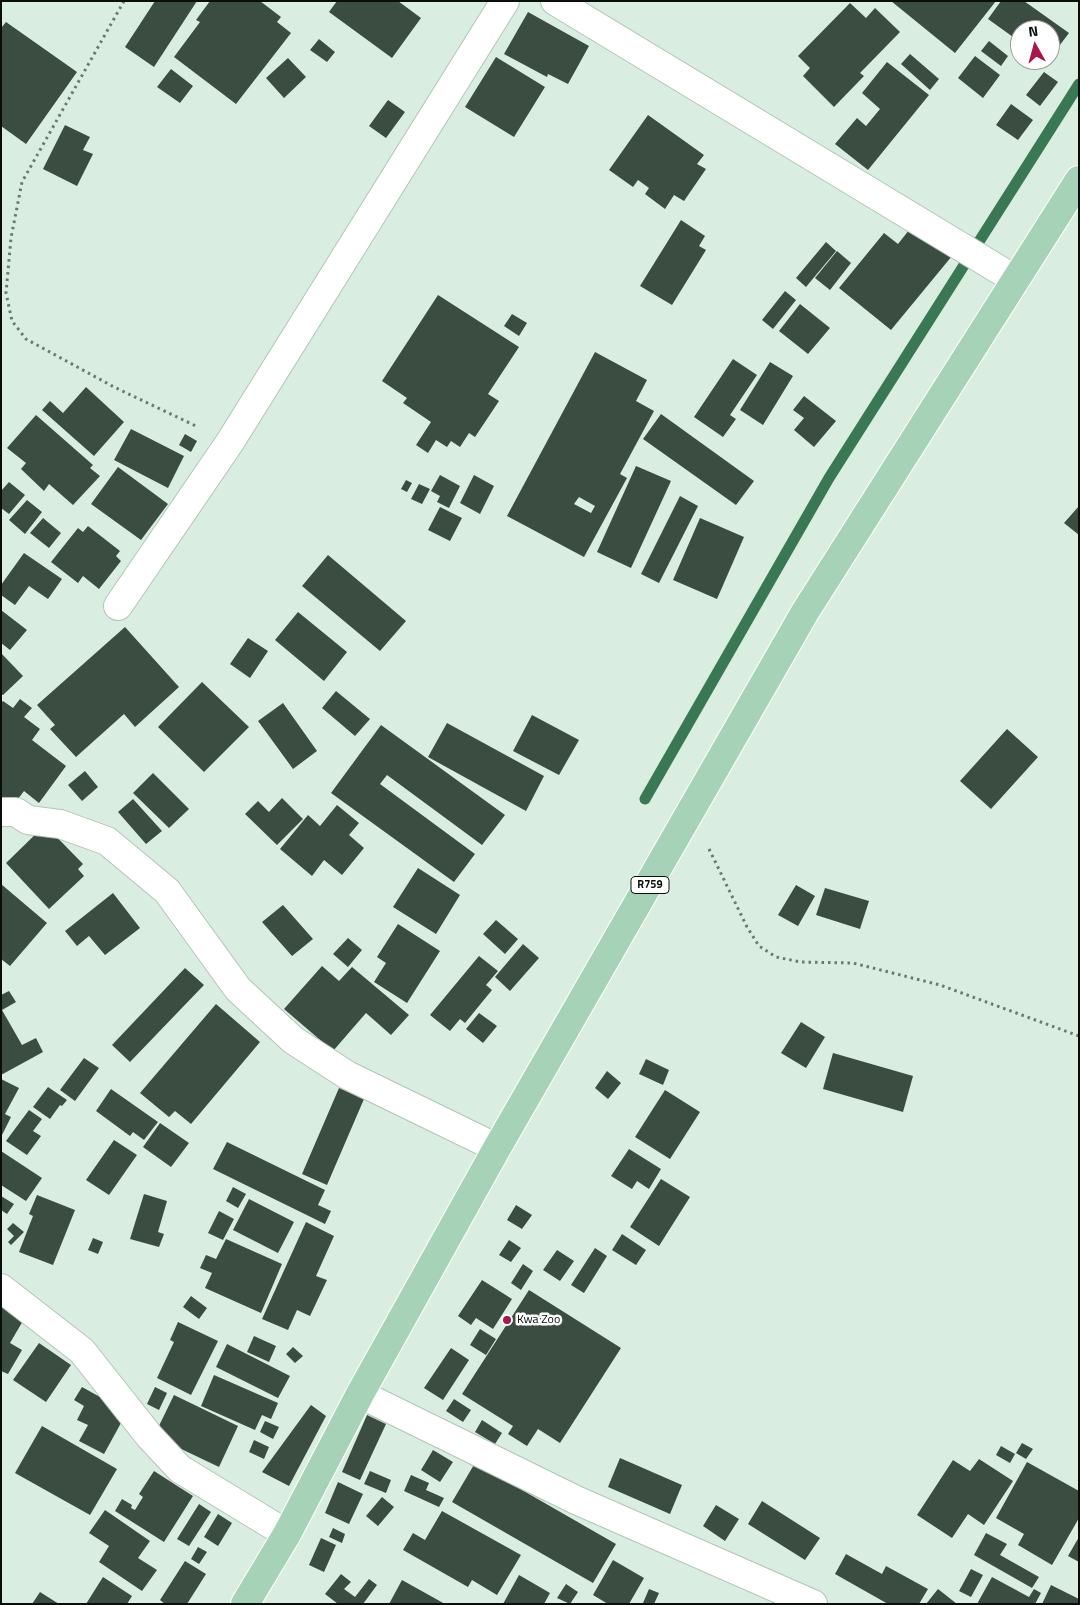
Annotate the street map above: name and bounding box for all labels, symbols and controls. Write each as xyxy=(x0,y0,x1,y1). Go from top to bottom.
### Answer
north arrow xyxy=(1010,20,1060,70)
text: N xyxy=(1027,20,1039,42)
road number: R759 xyxy=(631,876,669,894)
place label: Kwa Zoo xyxy=(517,1313,560,1327)
marker: Kwa Zoo xyxy=(501,1314,513,1326)

